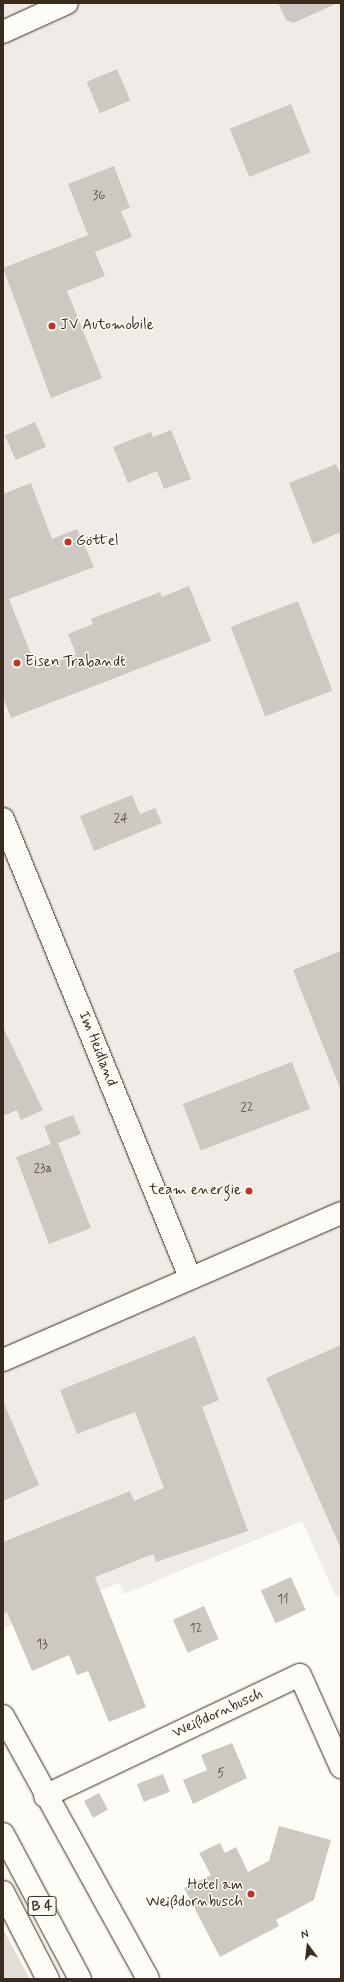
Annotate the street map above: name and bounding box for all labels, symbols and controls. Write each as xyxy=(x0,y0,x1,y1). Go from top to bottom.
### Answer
house number: 36 xyxy=(92,188,106,204)
place label: JV Automobile xyxy=(60,317,154,335)
marker: JV Automobile xyxy=(47,321,57,331)
place label: Göttel xyxy=(76,533,119,551)
marker: Göttel xyxy=(63,537,73,547)
place label: Eisen Trabandt xyxy=(25,654,122,672)
marker: Eisen Trabandt xyxy=(12,658,22,668)
house number: 24 xyxy=(114,811,128,827)
street label: Im Heidland xyxy=(73,1008,121,1090)
house number: 22 xyxy=(240,1100,254,1116)
house number: 23a xyxy=(34,1161,52,1177)
place label: team energie xyxy=(153,1182,241,1200)
marker: team energie xyxy=(244,1186,254,1196)
house number: 11 xyxy=(277,1592,289,1608)
house number: 12 xyxy=(190,1621,202,1637)
house number: 13 xyxy=(36,1637,48,1653)
street label: Weißdornbusch xyxy=(170,1685,266,1743)
house number: 5 xyxy=(217,1766,225,1782)
place label: Hotel am Weißdornbusch xyxy=(146,1876,243,1911)
marker: Hotel am Weißdornbusch xyxy=(246,1889,256,1899)
road number: B 4 xyxy=(27,1894,57,1918)
north arrow xyxy=(288,1926,328,1966)
text: N xyxy=(300,1927,310,1942)

